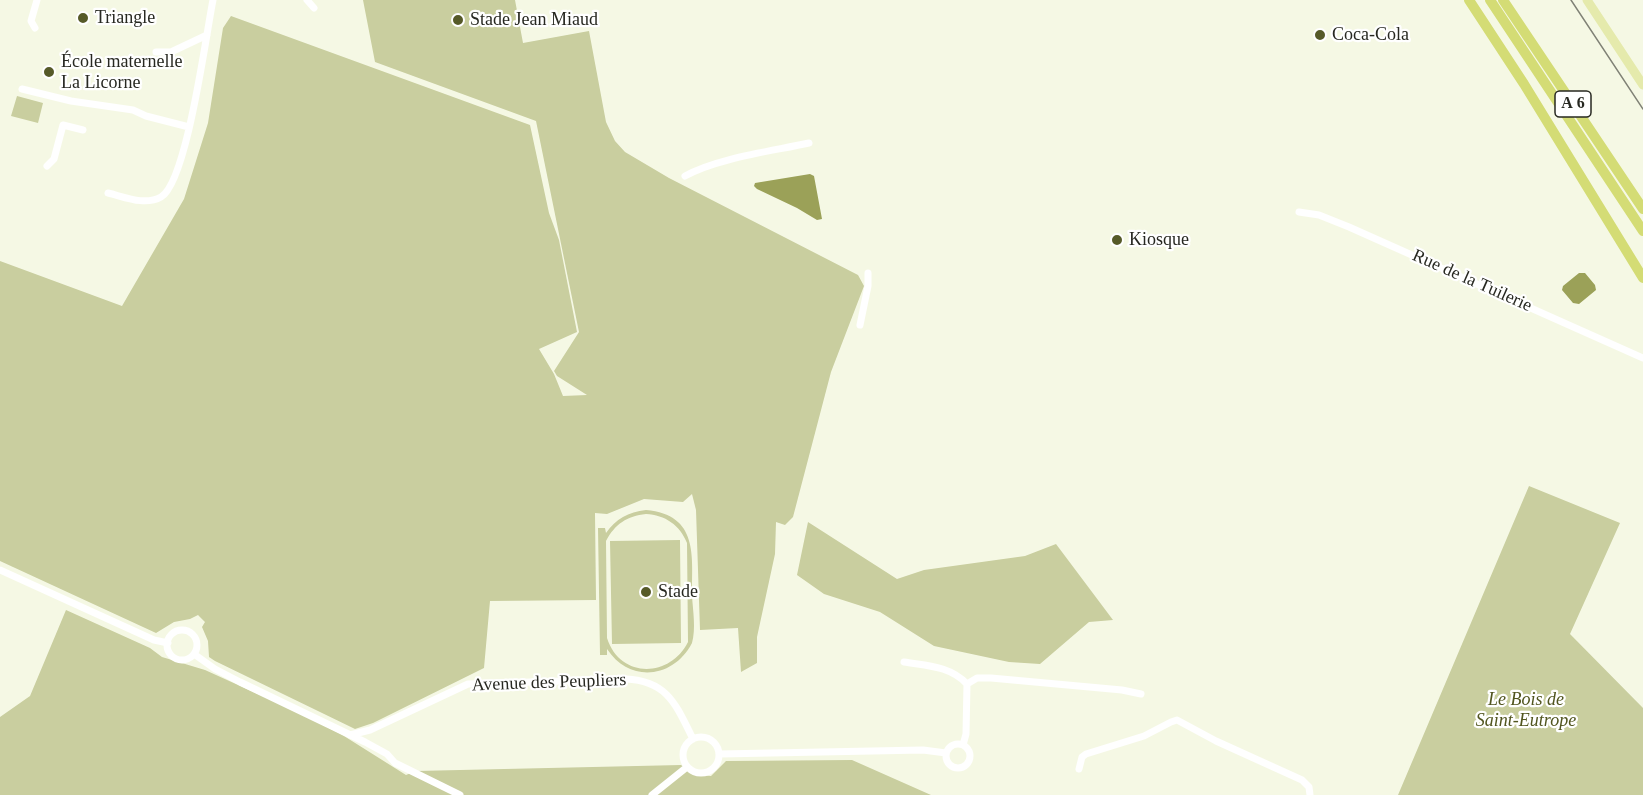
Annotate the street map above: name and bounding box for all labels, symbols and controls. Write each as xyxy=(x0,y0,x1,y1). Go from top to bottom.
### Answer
place label: Triangle xyxy=(95,7,155,29)
place label: Stade Jean Miaud xyxy=(470,9,598,31)
marker: Triangle xyxy=(76,11,90,25)
marker: Stade Jean Miaud xyxy=(451,13,465,27)
place label: Coca-Cola xyxy=(1332,24,1409,46)
marker: Coca-Cola xyxy=(1313,28,1327,42)
place label: École maternelle La Licorne xyxy=(61,51,182,94)
marker: École maternelle La Licorne xyxy=(42,65,56,79)
road number: A 6 xyxy=(1555,91,1591,117)
place label: Kiosque xyxy=(1129,229,1189,251)
marker: Kiosque xyxy=(1110,233,1124,247)
street label: Rue de la Tuilerie xyxy=(1409,245,1535,317)
place label: Stade xyxy=(658,581,698,603)
marker: Stade xyxy=(639,585,653,599)
street label: Avenue des Peupliers xyxy=(471,670,627,696)
park label: Le Bois de Saint-Eutrope xyxy=(1476,689,1576,732)

